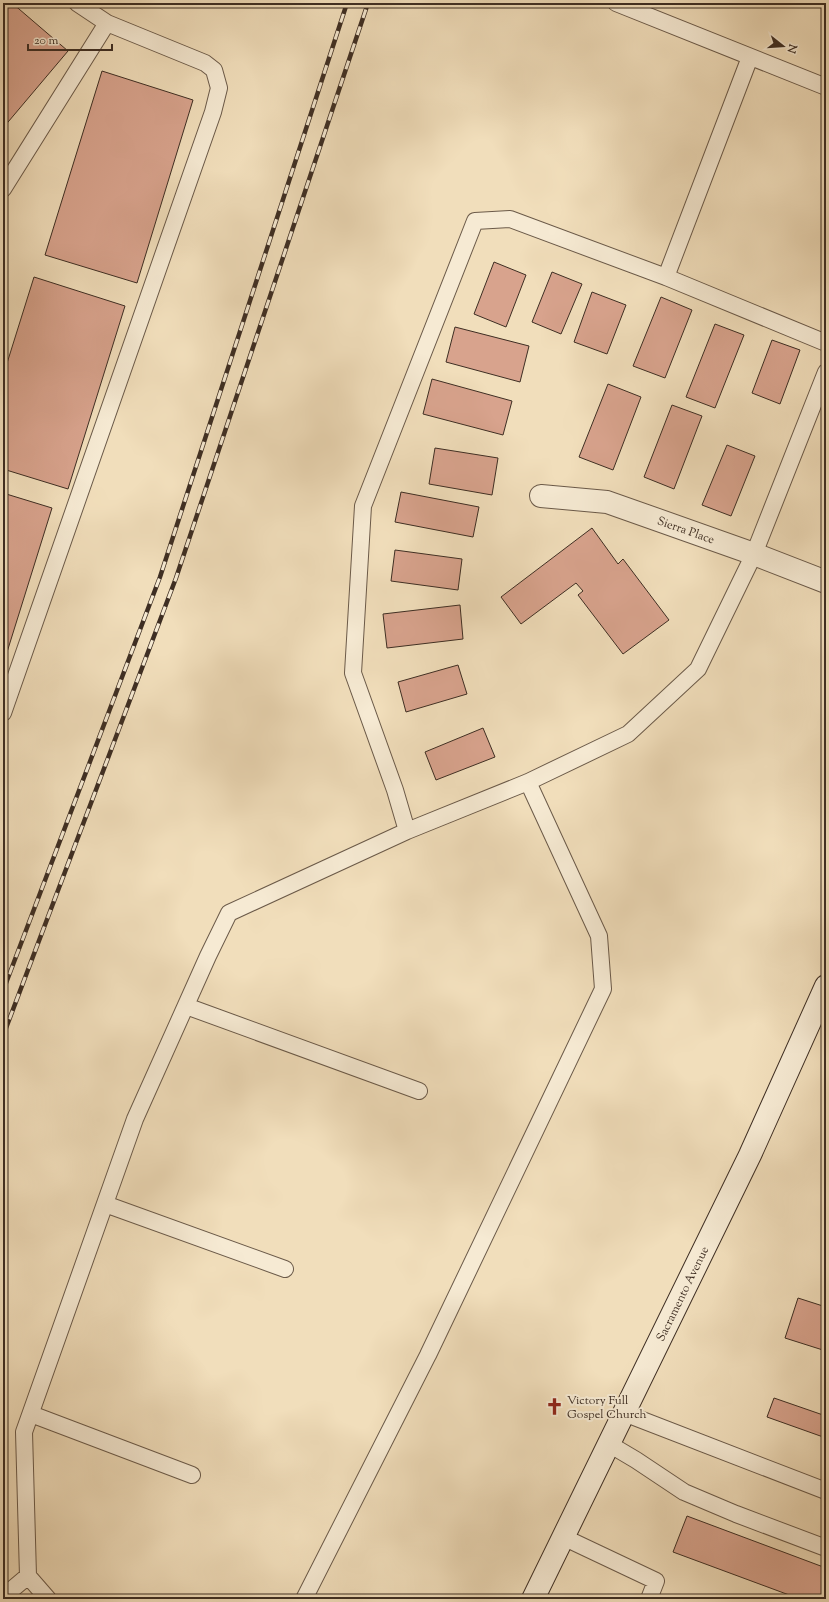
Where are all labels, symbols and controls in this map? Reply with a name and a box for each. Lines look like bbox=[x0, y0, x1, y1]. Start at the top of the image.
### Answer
scale bar bbox=[28, 26, 112, 52]
north arrow bbox=[763, 26, 803, 66]
text: 20 m bbox=[34, 32, 59, 50]
text: N bbox=[783, 41, 801, 55]
street label: Sierra Place bbox=[654, 512, 717, 549]
street label: Sacramento Avenue bbox=[652, 1243, 714, 1345]
place label: Victory Full Gospel Church bbox=[567, 1392, 647, 1424]
church icon: Victory Full Gospel Church bbox=[544, 1397, 564, 1417]

